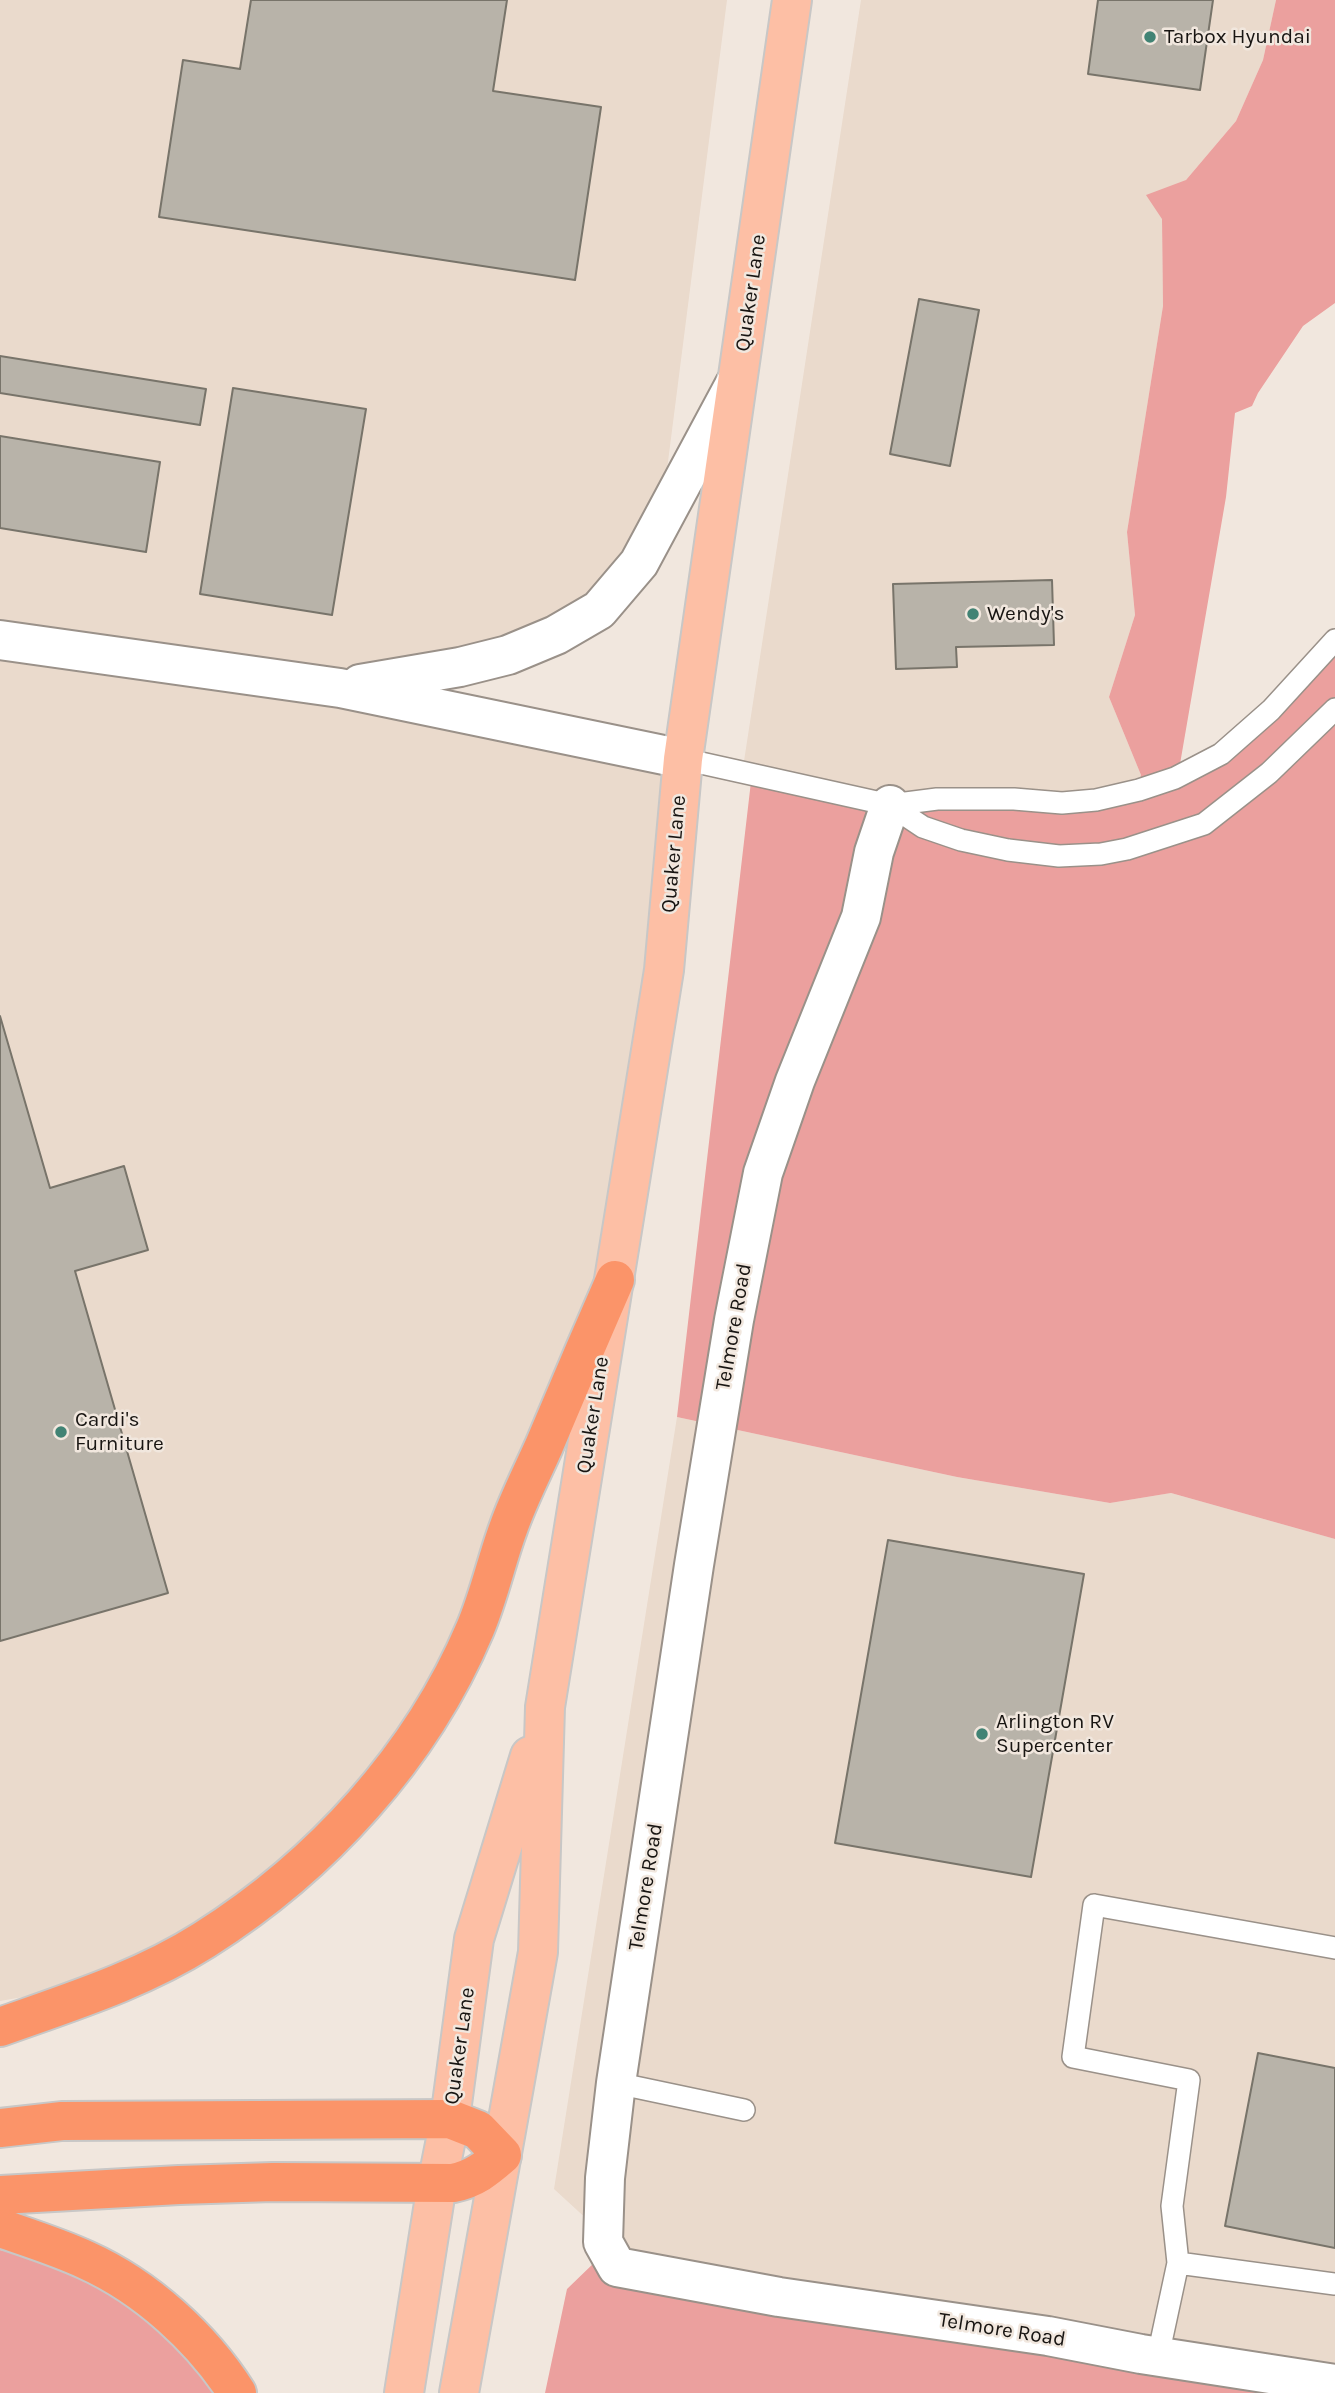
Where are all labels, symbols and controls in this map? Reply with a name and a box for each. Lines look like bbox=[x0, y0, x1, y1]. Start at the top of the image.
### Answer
place label: Tarbox Hyundai bbox=[1164, 24, 1311, 50]
marker: Tarbox Hyundai bbox=[1142, 29, 1158, 45]
street label: Quaker Lane bbox=[730, 233, 772, 353]
place label: Wendy's bbox=[987, 601, 1065, 627]
marker: Wendy's bbox=[965, 606, 981, 622]
street label: Quaker Lane bbox=[656, 794, 692, 914]
street label: Telmore Road bbox=[710, 1262, 758, 1392]
street label: Quaker Lane bbox=[571, 1355, 615, 1475]
place label: Cardi's Furniture bbox=[75, 1407, 164, 1457]
marker: Cardi's Furniture bbox=[53, 1424, 69, 1440]
place label: Arlington RV Supercenter bbox=[996, 1709, 1114, 1759]
marker: Arlington RV Supercenter bbox=[974, 1726, 990, 1742]
street label: Telmore Road bbox=[624, 1822, 668, 1952]
street label: Quaker Lane bbox=[439, 1986, 481, 2106]
street label: Telmore Road bbox=[937, 2308, 1067, 2352]

